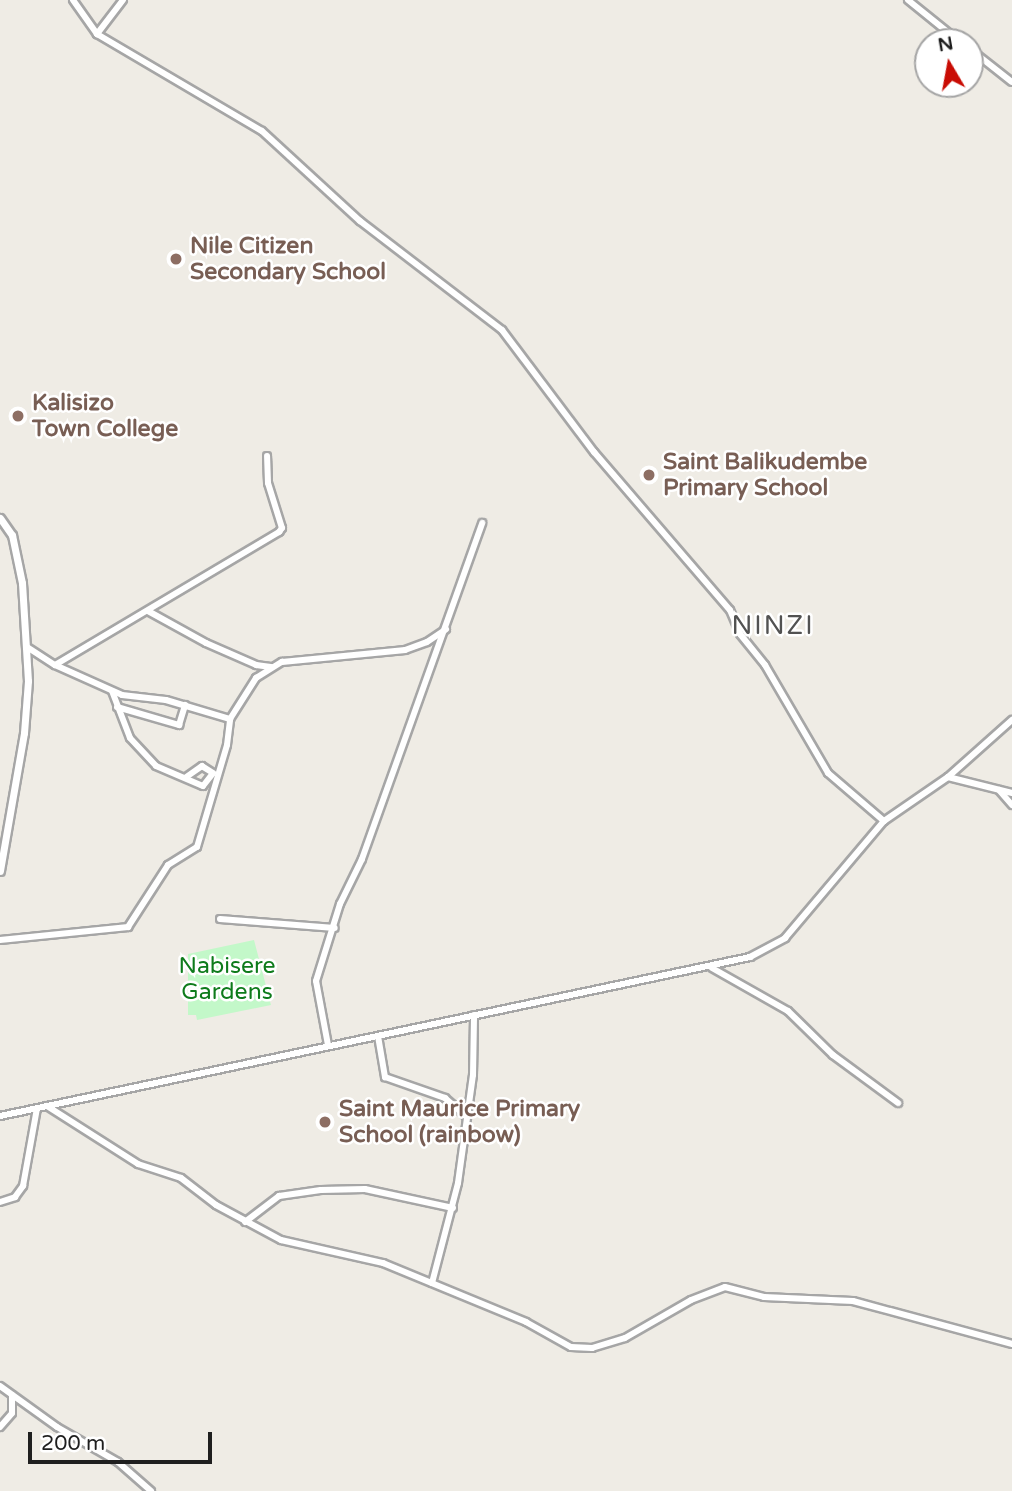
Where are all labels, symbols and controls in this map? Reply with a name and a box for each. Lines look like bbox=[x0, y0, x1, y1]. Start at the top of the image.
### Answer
north arrow bbox=[914, 28, 984, 98]
text: N bbox=[936, 32, 955, 56]
place label: Nile Citizen Secondary School bbox=[190, 232, 386, 286]
marker: Nile Citizen Secondary School bbox=[168, 251, 184, 267]
place label: Kalisizo Town College bbox=[32, 389, 178, 443]
marker: Kalisizo Town College bbox=[10, 408, 26, 424]
place label: Saint Balikudembe Primary School bbox=[663, 448, 867, 502]
marker: Saint Balikudembe Primary School bbox=[641, 467, 657, 483]
district label: NINZI bbox=[732, 610, 814, 642]
park label: Nabisere Gardens bbox=[178, 952, 276, 1006]
place label: Saint Maurice Primary School (rainbow) bbox=[339, 1095, 580, 1149]
marker: Saint Maurice Primary School (rainbow) bbox=[317, 1114, 333, 1130]
scale bar bbox=[32, 1418, 215, 1462]
text: 200 m bbox=[41, 1431, 105, 1456]

